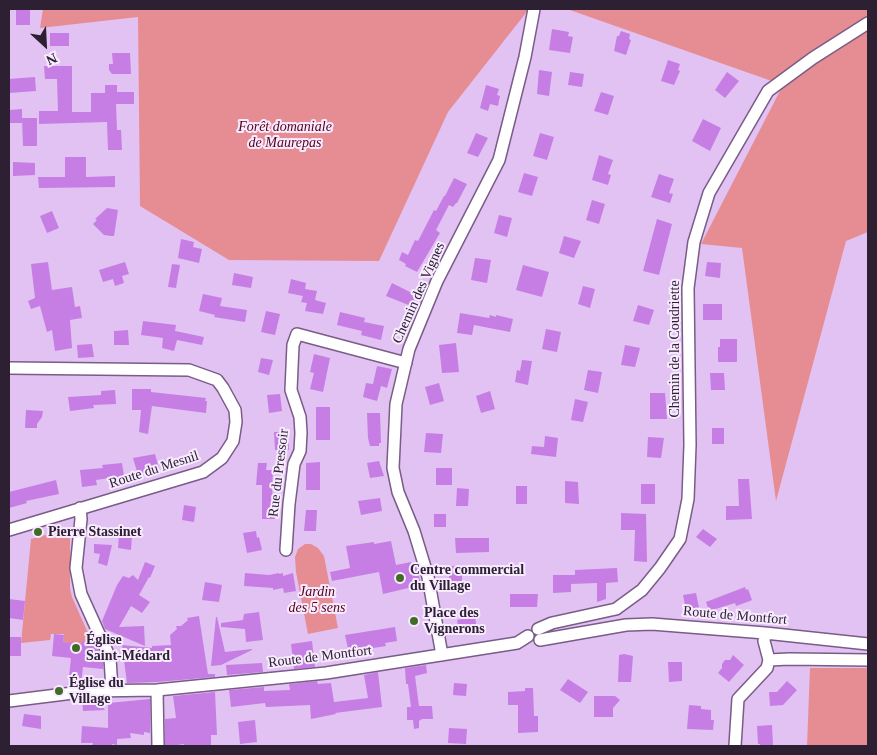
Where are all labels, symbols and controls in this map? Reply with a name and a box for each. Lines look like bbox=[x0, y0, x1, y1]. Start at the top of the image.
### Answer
north arrow bbox=[20, 20, 70, 70]
text: N bbox=[44, 50, 59, 68]
park label: Forêt domaniale de Maurepas bbox=[238, 119, 332, 152]
street label: Chemin des Vignes bbox=[389, 240, 449, 346]
street label: Chemin de la Coudriette bbox=[667, 280, 683, 418]
street label: Rue du Pressoir bbox=[265, 428, 293, 518]
street label: Route du Mesnil bbox=[107, 448, 201, 492]
place label: Pierre Stassinet bbox=[48, 524, 141, 540]
marker: Pierre Stassinet bbox=[32, 526, 44, 538]
place label: Centre commercial du Village bbox=[410, 562, 524, 594]
marker: Centre commercial du Village bbox=[394, 572, 406, 584]
park label: Jardin des 5 sens bbox=[289, 584, 345, 616]
street label: Route de Montfort bbox=[682, 603, 788, 629]
place label: Place des Vignerons bbox=[424, 605, 485, 638]
marker: Place des Vignerons bbox=[408, 615, 420, 627]
place label: Église Saint-Médard bbox=[86, 632, 170, 664]
marker: Église Saint-Médard bbox=[70, 642, 82, 654]
street label: Route de Montfort bbox=[267, 642, 373, 672]
place label: Église du Village bbox=[69, 675, 124, 708]
marker: Église du Village bbox=[53, 685, 65, 697]

